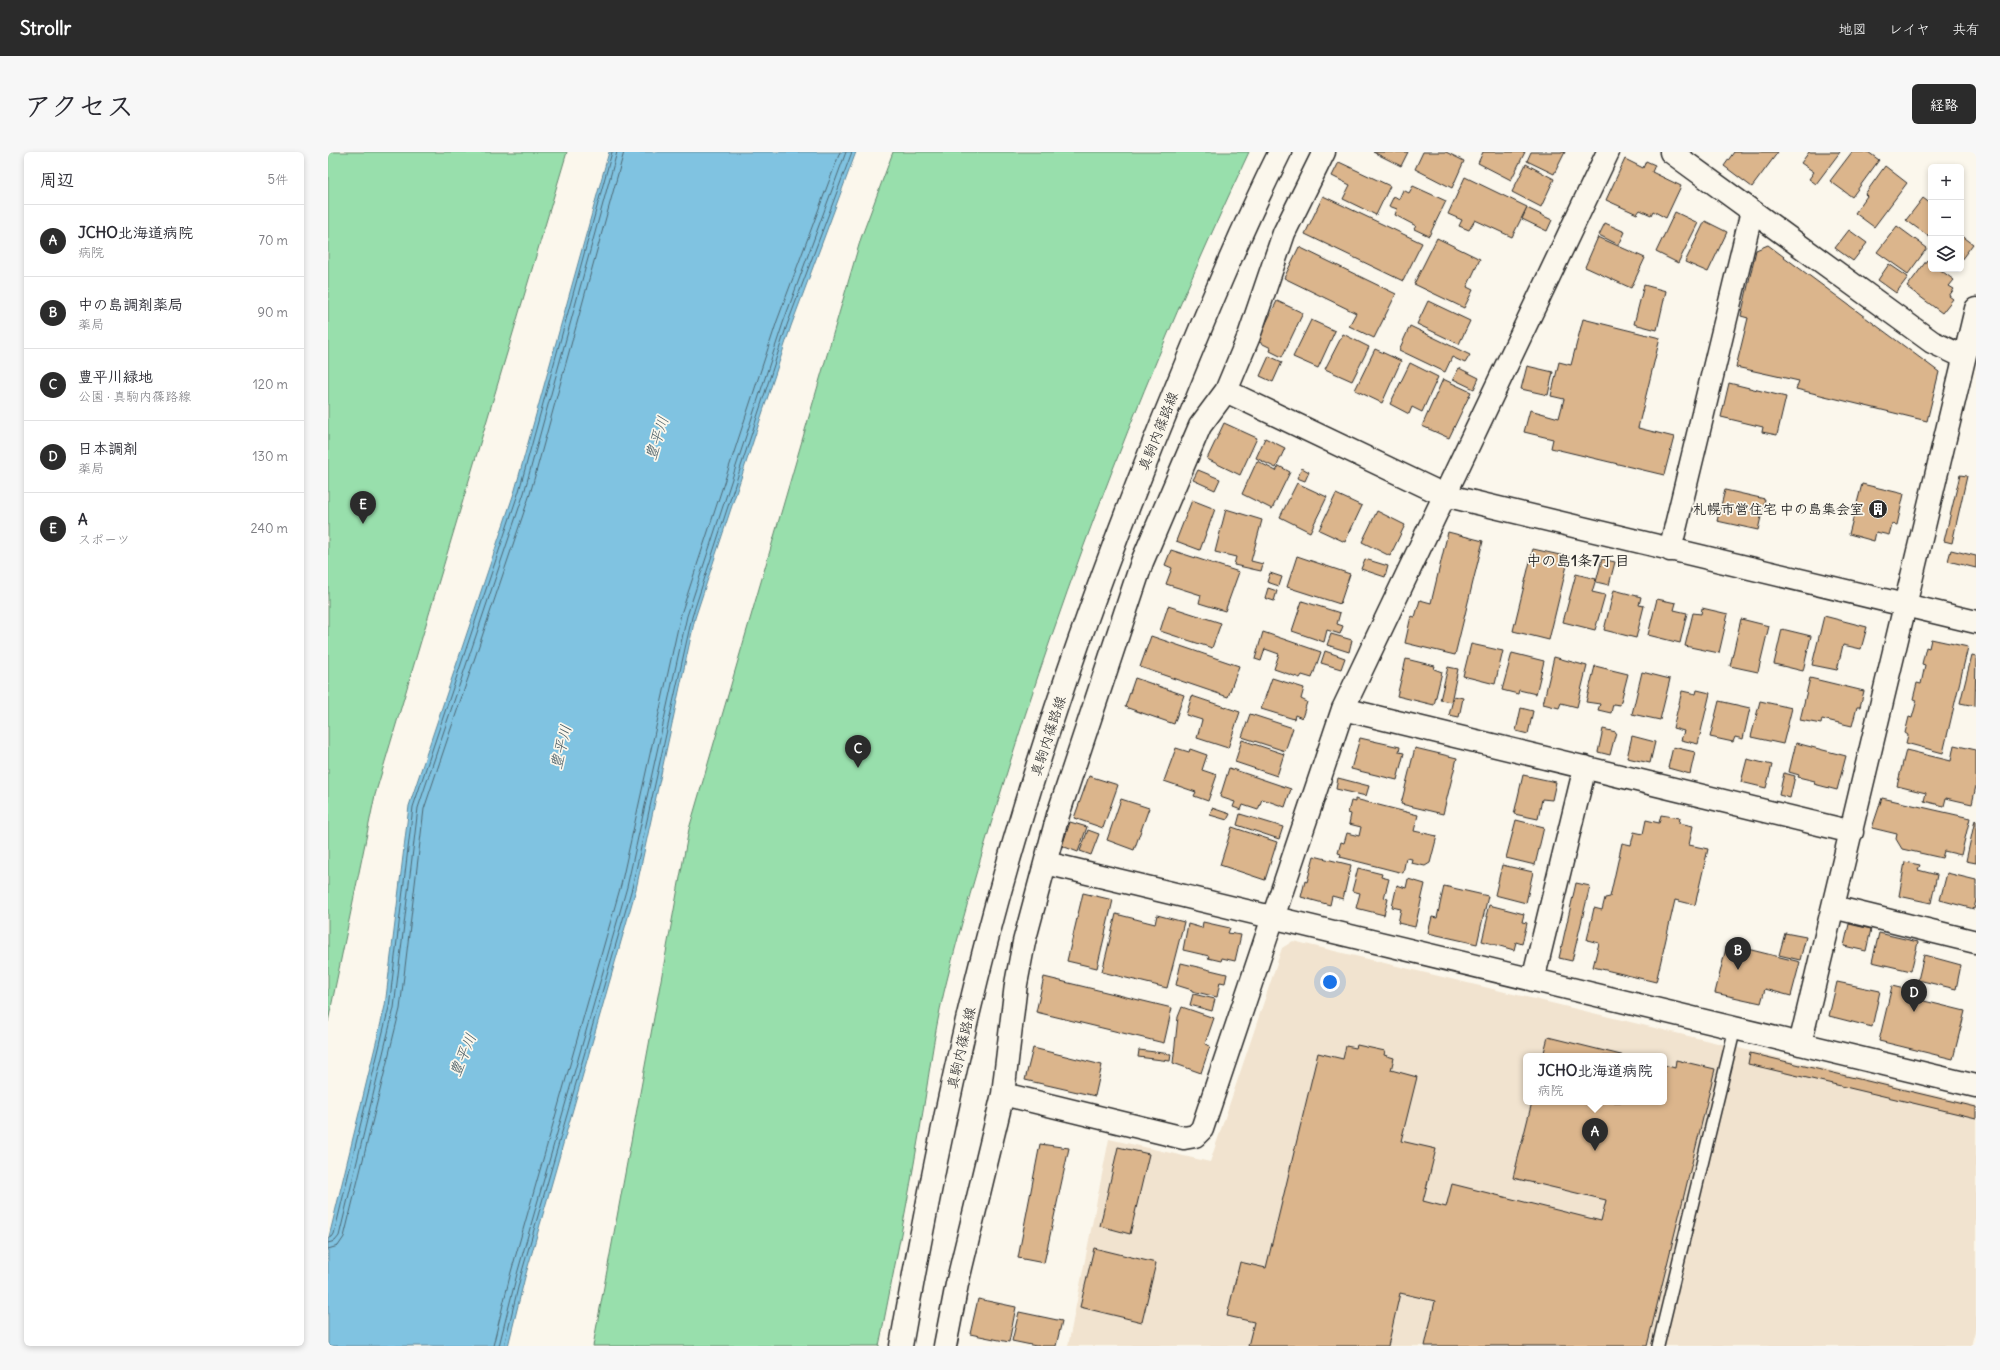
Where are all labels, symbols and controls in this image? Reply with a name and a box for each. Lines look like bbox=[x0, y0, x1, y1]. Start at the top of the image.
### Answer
text: Strollr bbox=[20, 16, 71, 40]
text: 地図 bbox=[1839, 20, 1867, 38]
text: レイヤ bbox=[1889, 20, 1930, 38]
text: 共有 bbox=[1952, 20, 1980, 38]
button: 経路 bbox=[1912, 84, 1976, 124]
text: アクセス bbox=[24, 88, 134, 124]
map controls bbox=[1928, 164, 1964, 272]
button: + bbox=[1928, 164, 1964, 200]
text: 周辺 bbox=[40, 169, 74, 191]
text: 5件 bbox=[268, 171, 288, 188]
button: − bbox=[1928, 200, 1964, 236]
text: JCHO北海道病院 bbox=[78, 223, 193, 242]
text: A bbox=[49, 232, 57, 249]
text: 70 m bbox=[259, 232, 288, 249]
button: layers bbox=[1928, 236, 1964, 272]
text: 病院 bbox=[78, 244, 104, 261]
text: 中の島調剤薬局 bbox=[78, 295, 183, 314]
text: B bbox=[49, 304, 57, 321]
text: 90 m bbox=[257, 304, 288, 321]
text: 薬局 bbox=[78, 316, 104, 333]
text: 豊平川緑地 bbox=[78, 367, 153, 386]
text: C bbox=[49, 376, 57, 393]
text: 120 m bbox=[253, 376, 288, 393]
text: 公園 · 真駒内篠路線 bbox=[78, 388, 191, 405]
street label: 真駒内篠路線 bbox=[1134, 389, 1182, 473]
water label: 豊平川 bbox=[641, 414, 673, 462]
text: 日本調剤 bbox=[78, 439, 138, 458]
text: D bbox=[48, 448, 58, 465]
text: 130 m bbox=[252, 448, 288, 465]
text: 薬局 bbox=[78, 460, 104, 477]
pin: E bbox=[350, 491, 376, 524]
building icon: 札幌市営住宅 中の島集会室 bbox=[1867, 498, 1889, 520]
place label: 札幌市営住宅 中の島集会室 bbox=[1693, 500, 1864, 518]
text: A bbox=[78, 510, 88, 529]
text: E bbox=[49, 520, 57, 537]
text: 240 m bbox=[251, 520, 288, 537]
text: スポーツ bbox=[78, 531, 130, 548]
district label: 中の島1条7丁目 bbox=[1526, 551, 1630, 570]
street label: 真駒内篠路線 bbox=[1026, 693, 1070, 779]
water label: 豊平川 bbox=[546, 723, 575, 771]
pin: C bbox=[845, 735, 871, 768]
pin: B bbox=[1725, 937, 1751, 970]
your location bbox=[1320, 972, 1340, 992]
pin: D bbox=[1901, 979, 1927, 1012]
street label: 真駒内篠路線 bbox=[943, 1005, 979, 1091]
water label: 豊平川 bbox=[445, 1030, 480, 1079]
popup bbox=[1523, 1053, 1667, 1105]
text: JCHO北海道病院 bbox=[1538, 1061, 1652, 1080]
text: 病院 bbox=[1538, 1082, 1564, 1099]
pin: A bbox=[1582, 1118, 1608, 1151]

